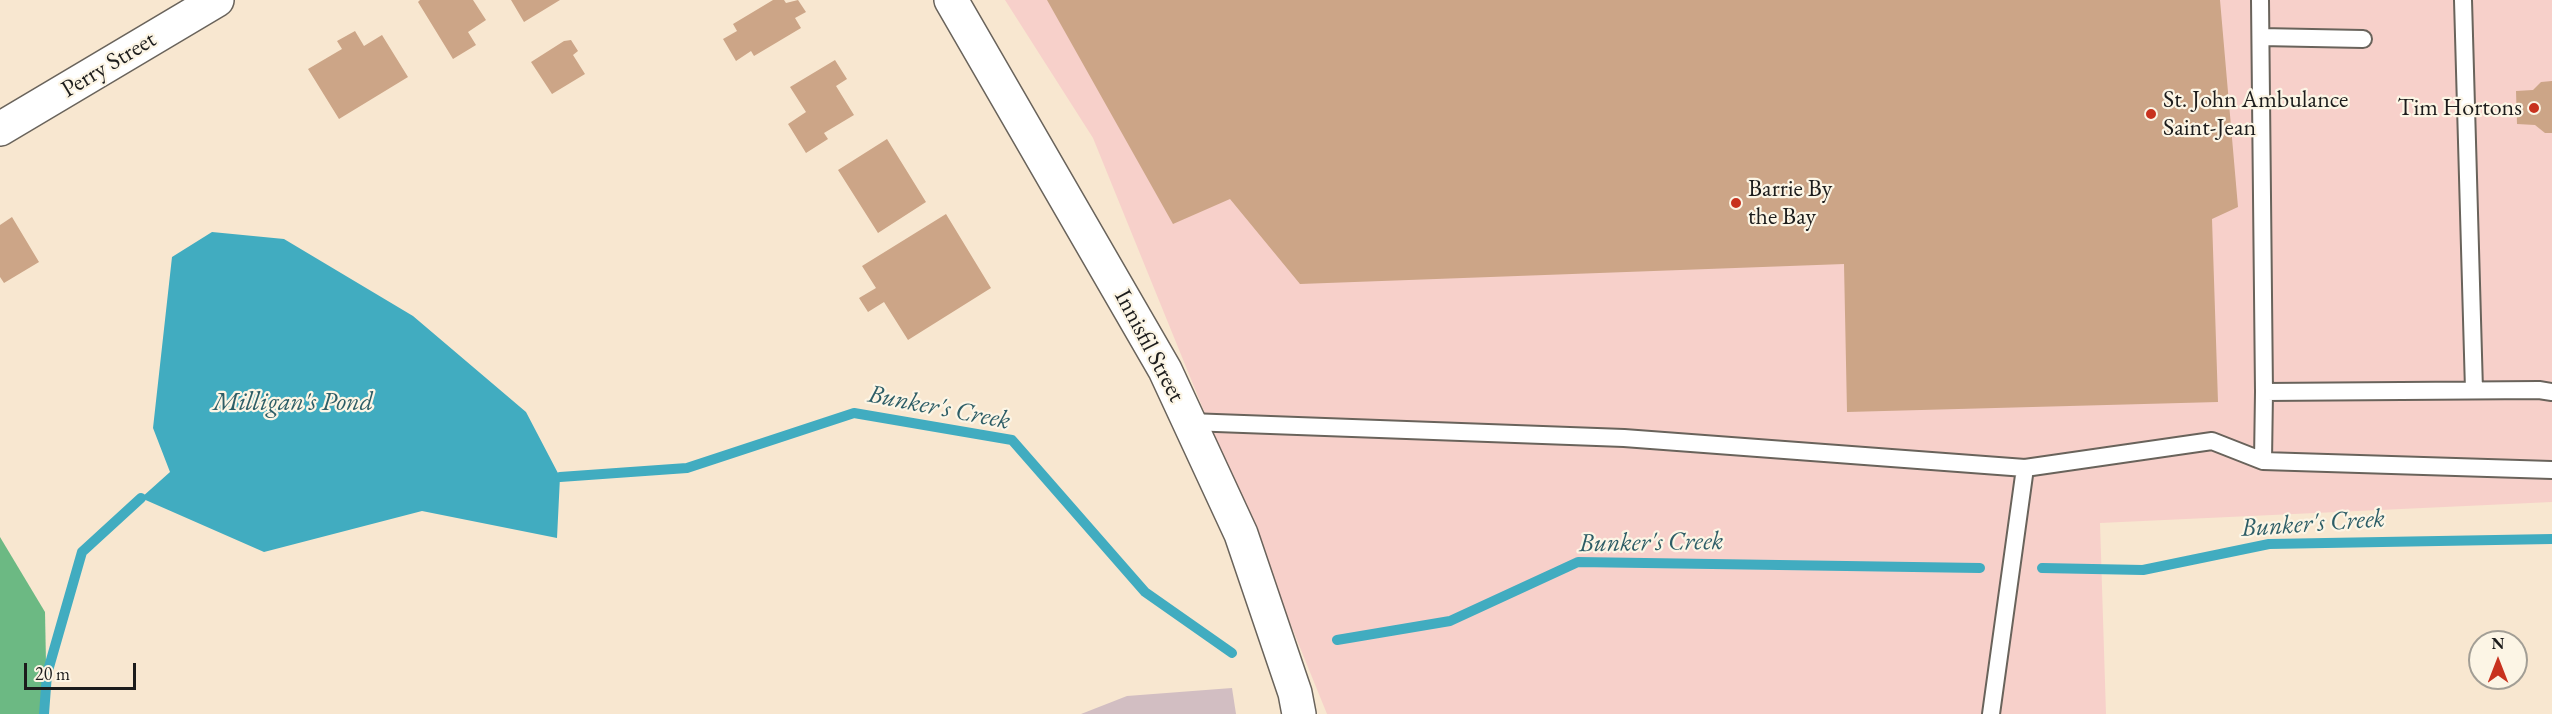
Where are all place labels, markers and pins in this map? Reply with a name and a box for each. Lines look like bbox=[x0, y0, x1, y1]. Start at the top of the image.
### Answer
place label: St. John Ambulance Saint-Jean bbox=[2163, 86, 2348, 142]
place label: Tim Hortons bbox=[2397, 94, 2522, 122]
marker: Tim Hortons bbox=[2527, 101, 2541, 115]
marker: St. John Ambulance Saint-Jean bbox=[2144, 107, 2158, 121]
place label: Barrie By the Bay bbox=[1748, 175, 1832, 231]
marker: Barrie By the Bay bbox=[1729, 196, 1743, 210]

